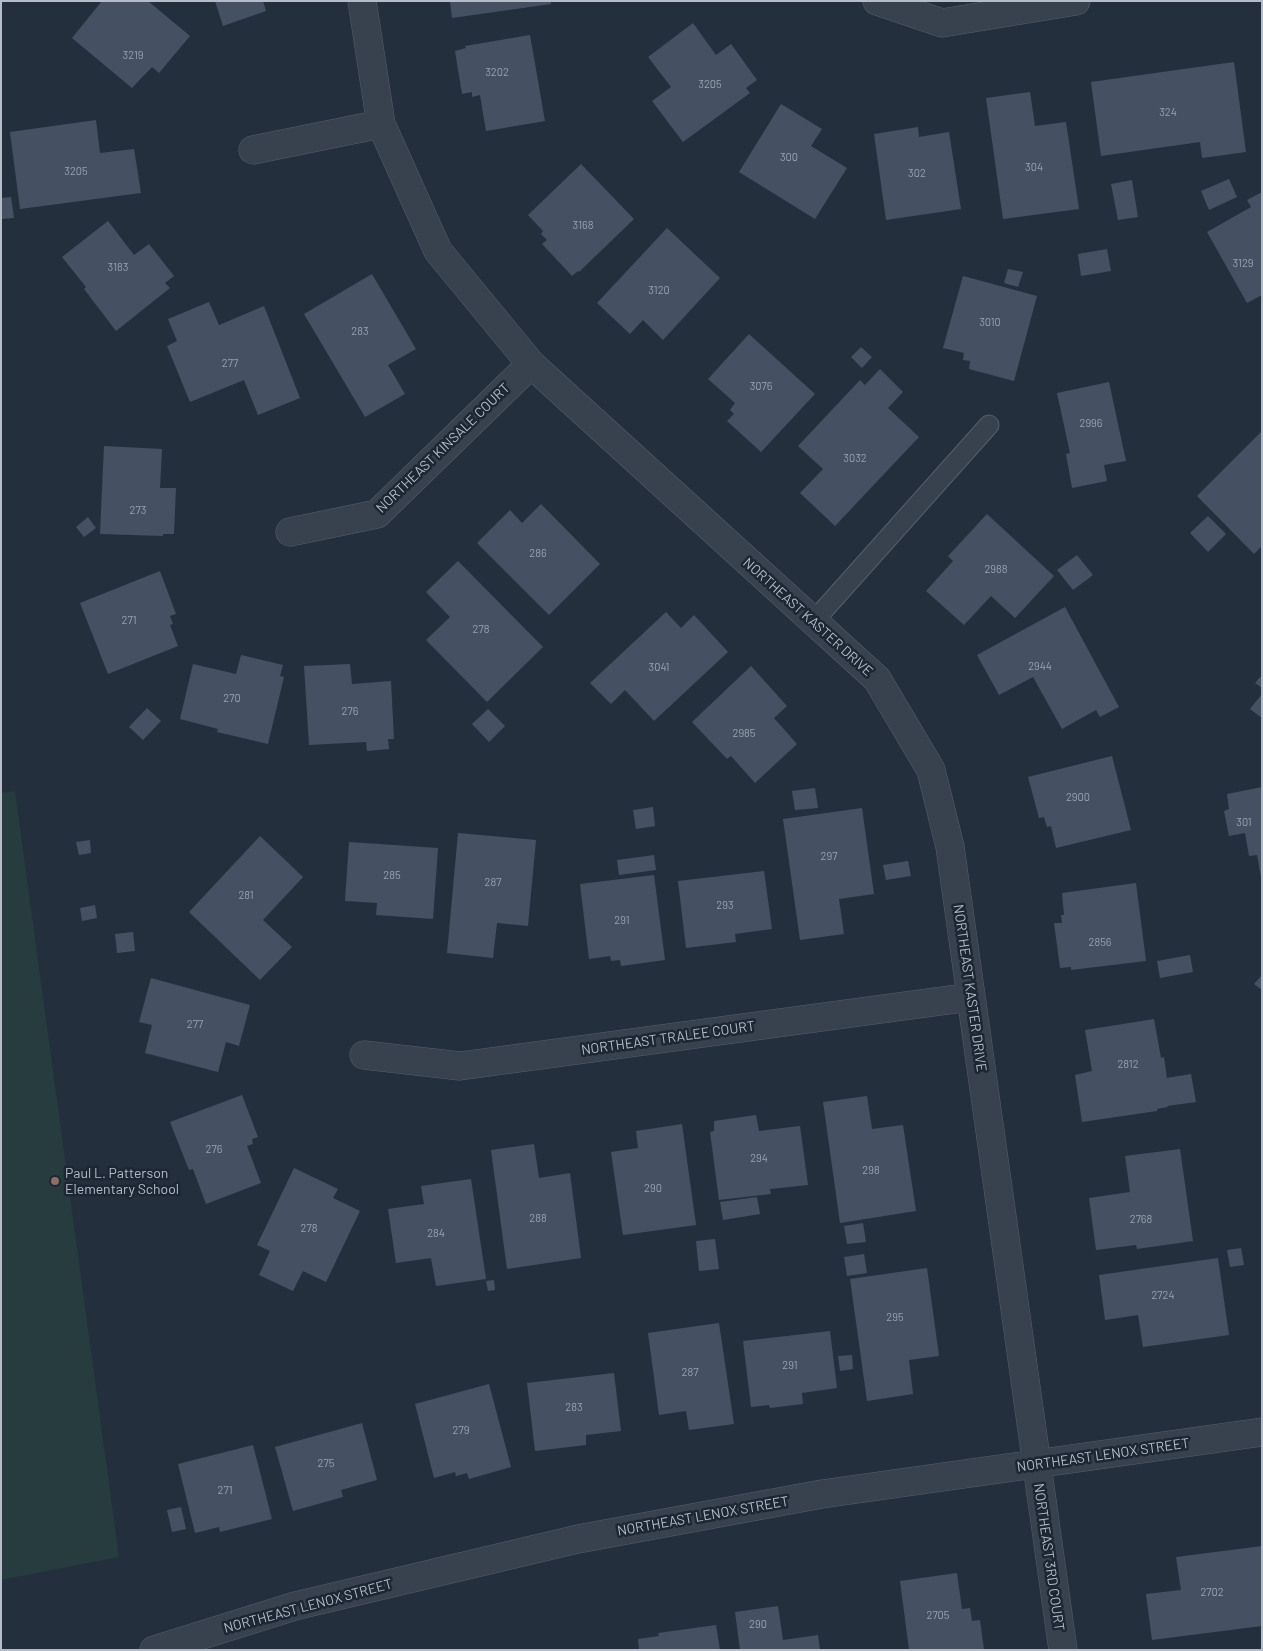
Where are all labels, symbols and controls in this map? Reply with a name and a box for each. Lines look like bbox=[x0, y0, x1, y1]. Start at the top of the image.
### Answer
house number: 3219 bbox=[123, 48, 143, 62]
house number: 3202 bbox=[485, 65, 509, 79]
house number: 3205 bbox=[698, 77, 722, 91]
house number: 324 bbox=[1159, 105, 1177, 119]
house number: 300 bbox=[780, 150, 798, 164]
house number: 304 bbox=[1025, 160, 1043, 174]
house number: 3205 bbox=[64, 164, 88, 178]
house number: 302 bbox=[908, 166, 926, 180]
house number: 3168 bbox=[573, 218, 593, 232]
house number: 3129 bbox=[1232, 256, 1254, 270]
house number: 3183 bbox=[108, 260, 128, 274]
house number: 3120 bbox=[648, 283, 670, 297]
house number: 3010 bbox=[979, 315, 1001, 329]
house number: 283 bbox=[351, 324, 369, 338]
house number: 277 bbox=[222, 356, 238, 370]
house number: 3076 bbox=[750, 379, 772, 393]
street label: NORTHEAST KINSALE COURT bbox=[373, 380, 513, 516]
house number: 2996 bbox=[1079, 416, 1103, 430]
house number: 3032 bbox=[843, 451, 867, 465]
house number: 273 bbox=[130, 503, 146, 517]
house number: 286 bbox=[529, 546, 547, 560]
street label: NORTHEAST KASTER DRIVE bbox=[740, 554, 876, 680]
house number: 2988 bbox=[984, 562, 1008, 576]
house number: 271 bbox=[122, 613, 136, 627]
house number: 278 bbox=[473, 622, 489, 636]
house number: 2944 bbox=[1028, 659, 1052, 673]
house number: 3041 bbox=[649, 660, 669, 674]
house number: 270 bbox=[223, 691, 241, 705]
house number: 276 bbox=[342, 704, 358, 718]
house number: 2985 bbox=[732, 726, 756, 740]
house number: 2900 bbox=[1066, 790, 1090, 804]
house number: 301 bbox=[1236, 815, 1252, 829]
house number: 297 bbox=[821, 849, 837, 863]
house number: 285 bbox=[383, 868, 401, 882]
house number: 287 bbox=[485, 875, 501, 889]
house number: 281 bbox=[238, 888, 254, 902]
house number: 293 bbox=[716, 898, 734, 912]
street label: NORTHEAST KASTER DRIVE bbox=[950, 903, 990, 1073]
house number: 291 bbox=[614, 913, 630, 927]
house number: 2856 bbox=[1089, 935, 1111, 949]
house number: 277 bbox=[187, 1017, 203, 1031]
street label: NORTHEAST TRALEE COURT bbox=[580, 1018, 756, 1058]
house number: 2812 bbox=[1117, 1057, 1139, 1071]
house number: 276 bbox=[206, 1142, 222, 1156]
house number: 294 bbox=[750, 1151, 768, 1165]
house number: 298 bbox=[862, 1163, 880, 1177]
place label: Paul L. Patterson Elementary School bbox=[65, 1165, 179, 1198]
marker: Paul L. Patterson Elementary School bbox=[49, 1175, 61, 1187]
house number: 290 bbox=[644, 1181, 662, 1195]
house number: 288 bbox=[529, 1211, 547, 1225]
house number: 2768 bbox=[1130, 1212, 1152, 1226]
house number: 278 bbox=[301, 1221, 317, 1235]
house number: 284 bbox=[427, 1226, 445, 1240]
house number: 2724 bbox=[1151, 1288, 1175, 1302]
house number: 295 bbox=[886, 1310, 904, 1324]
house number: 291 bbox=[782, 1358, 798, 1372]
house number: 287 bbox=[682, 1365, 698, 1379]
house number: 283 bbox=[565, 1400, 583, 1414]
house number: 279 bbox=[453, 1423, 469, 1437]
street label: NORTHEAST LENOX STREET bbox=[1016, 1435, 1190, 1475]
house number: 275 bbox=[318, 1456, 334, 1470]
street label: NORTHEAST 3RD COURT bbox=[1030, 1482, 1068, 1632]
house number: 271 bbox=[218, 1483, 232, 1497]
street label: NORTHEAST LENOX STREET bbox=[616, 1493, 790, 1539]
street label: NORTHEAST LENOX STREET bbox=[222, 1575, 394, 1637]
house number: 2702 bbox=[1200, 1585, 1224, 1599]
house number: 2705 bbox=[927, 1608, 949, 1622]
house number: 290 bbox=[749, 1617, 767, 1631]

